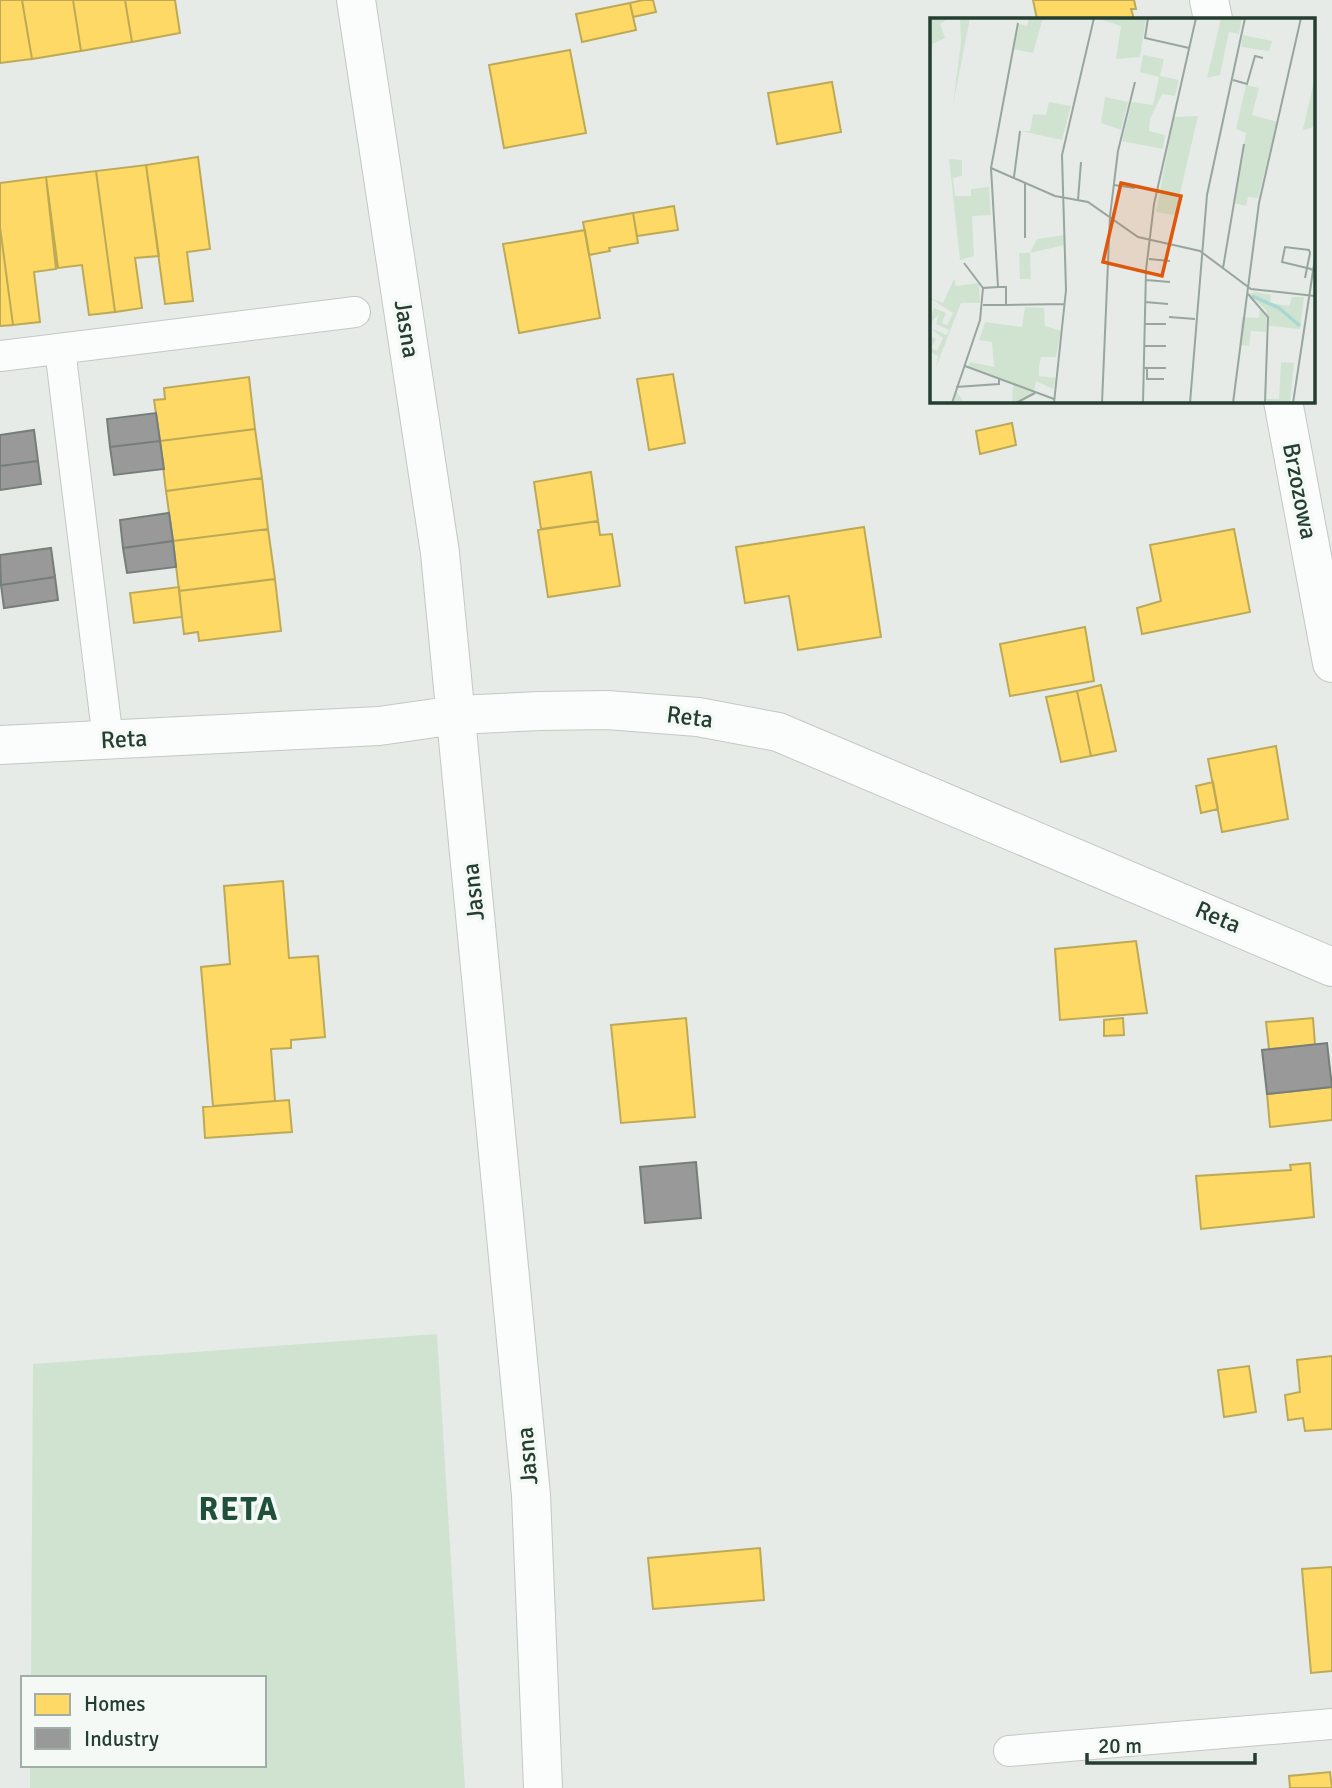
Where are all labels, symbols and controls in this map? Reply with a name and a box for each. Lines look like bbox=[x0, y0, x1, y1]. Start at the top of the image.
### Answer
inset map bbox=[930, 18, 1314, 402]
street label: Jasna bbox=[388, 298, 426, 360]
street label: Brzozowa bbox=[1276, 440, 1324, 542]
street label: Reta bbox=[665, 699, 715, 735]
street label: Reta bbox=[100, 723, 148, 755]
street label: Jasna bbox=[455, 862, 491, 922]
street label: Reta bbox=[1191, 894, 1245, 940]
street label: Jasna bbox=[510, 1426, 544, 1486]
district label: RETA bbox=[199, 1490, 279, 1529]
legend bbox=[21, 1676, 266, 1767]
text: Homes bbox=[84, 1691, 146, 1717]
scale bar bbox=[1087, 1722, 1255, 1766]
text: Industry bbox=[84, 1726, 159, 1752]
text: 20 m bbox=[1098, 1733, 1142, 1759]

